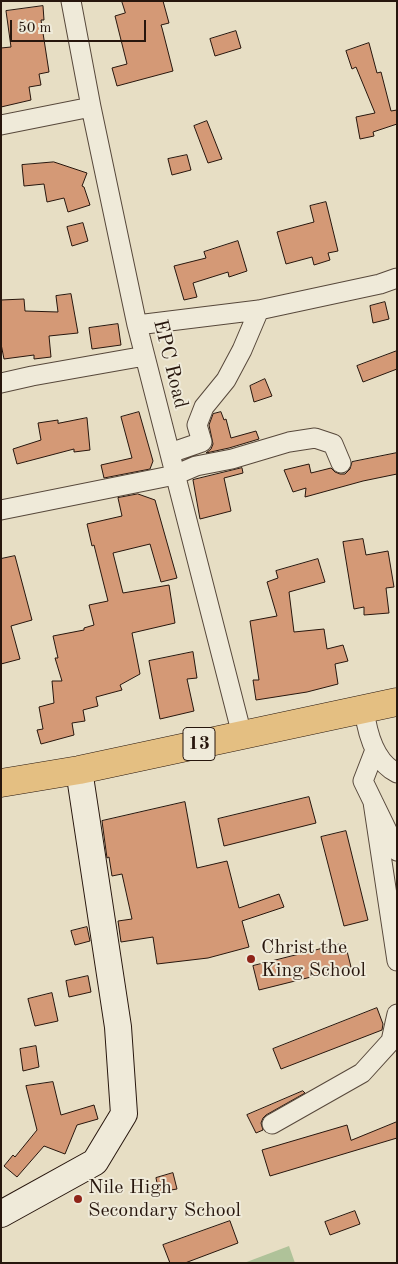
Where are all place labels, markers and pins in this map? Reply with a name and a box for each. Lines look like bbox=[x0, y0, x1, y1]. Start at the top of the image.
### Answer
place label: Christ the King School bbox=[261, 936, 366, 983]
marker: Christ the King School bbox=[245, 953, 257, 965]
place label: Nile High Secondary School bbox=[88, 1176, 241, 1223]
marker: Nile High Secondary School bbox=[72, 1193, 84, 1205]

